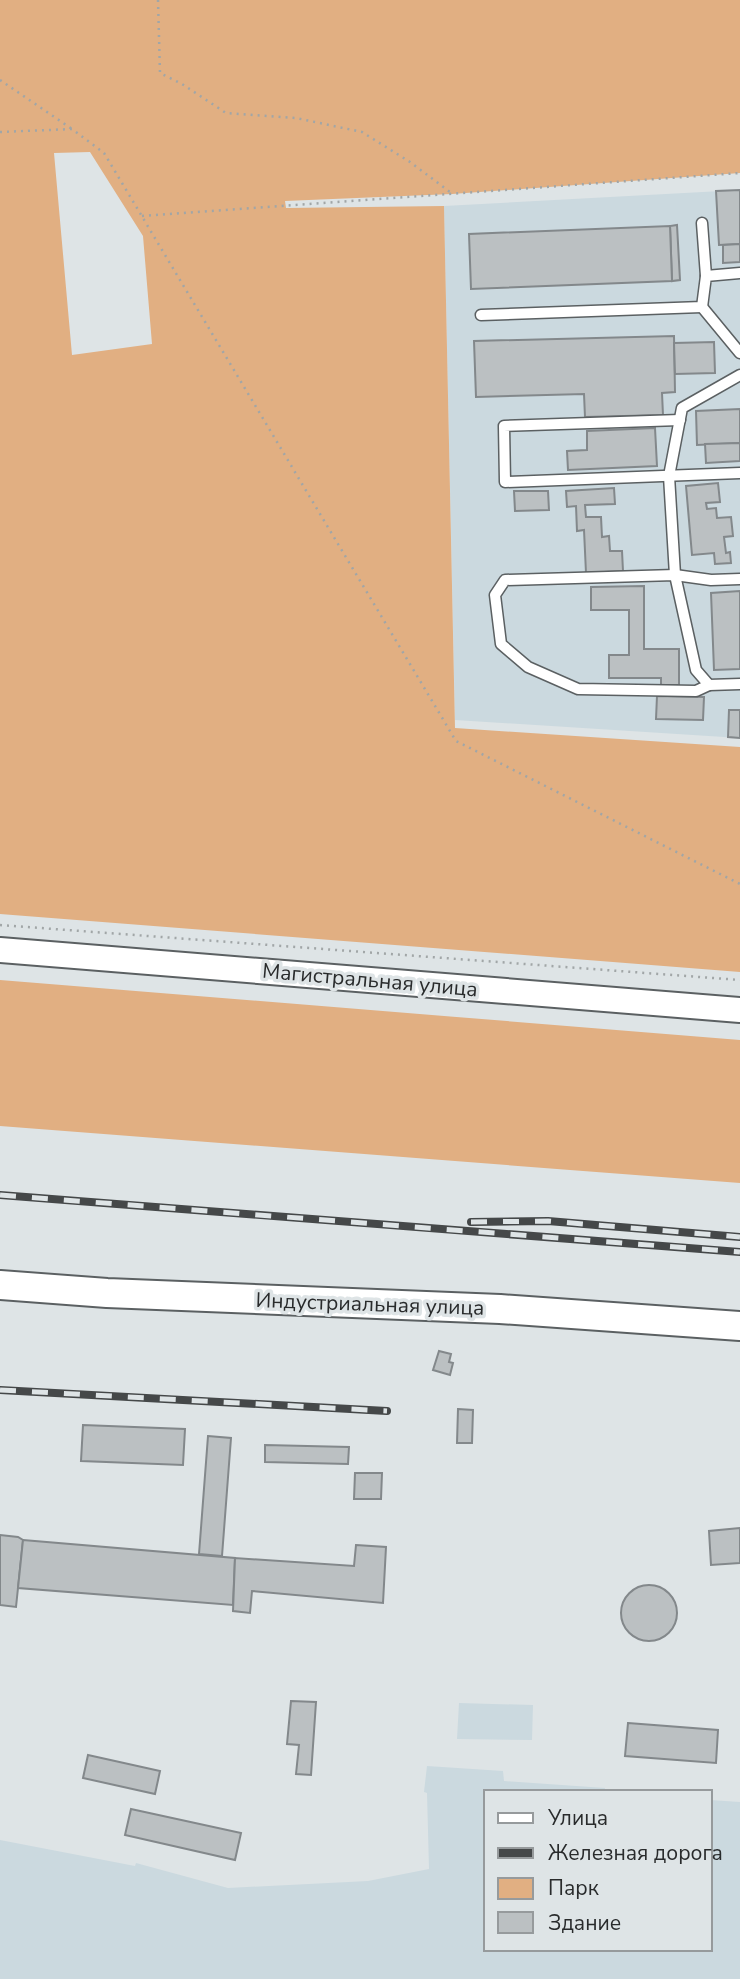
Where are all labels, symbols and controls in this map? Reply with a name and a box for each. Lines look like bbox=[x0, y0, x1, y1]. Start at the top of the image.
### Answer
street label: Магистральная улица bbox=[261, 957, 479, 1003]
street label: Индустриальная улица bbox=[255, 1286, 485, 1322]
legend bbox=[484, 1790, 712, 1951]
text: Улица bbox=[547, 1804, 608, 1832]
text: Железная дорога bbox=[548, 1839, 723, 1867]
text: Парк bbox=[548, 1874, 600, 1902]
text: Здание bbox=[548, 1909, 621, 1937]

